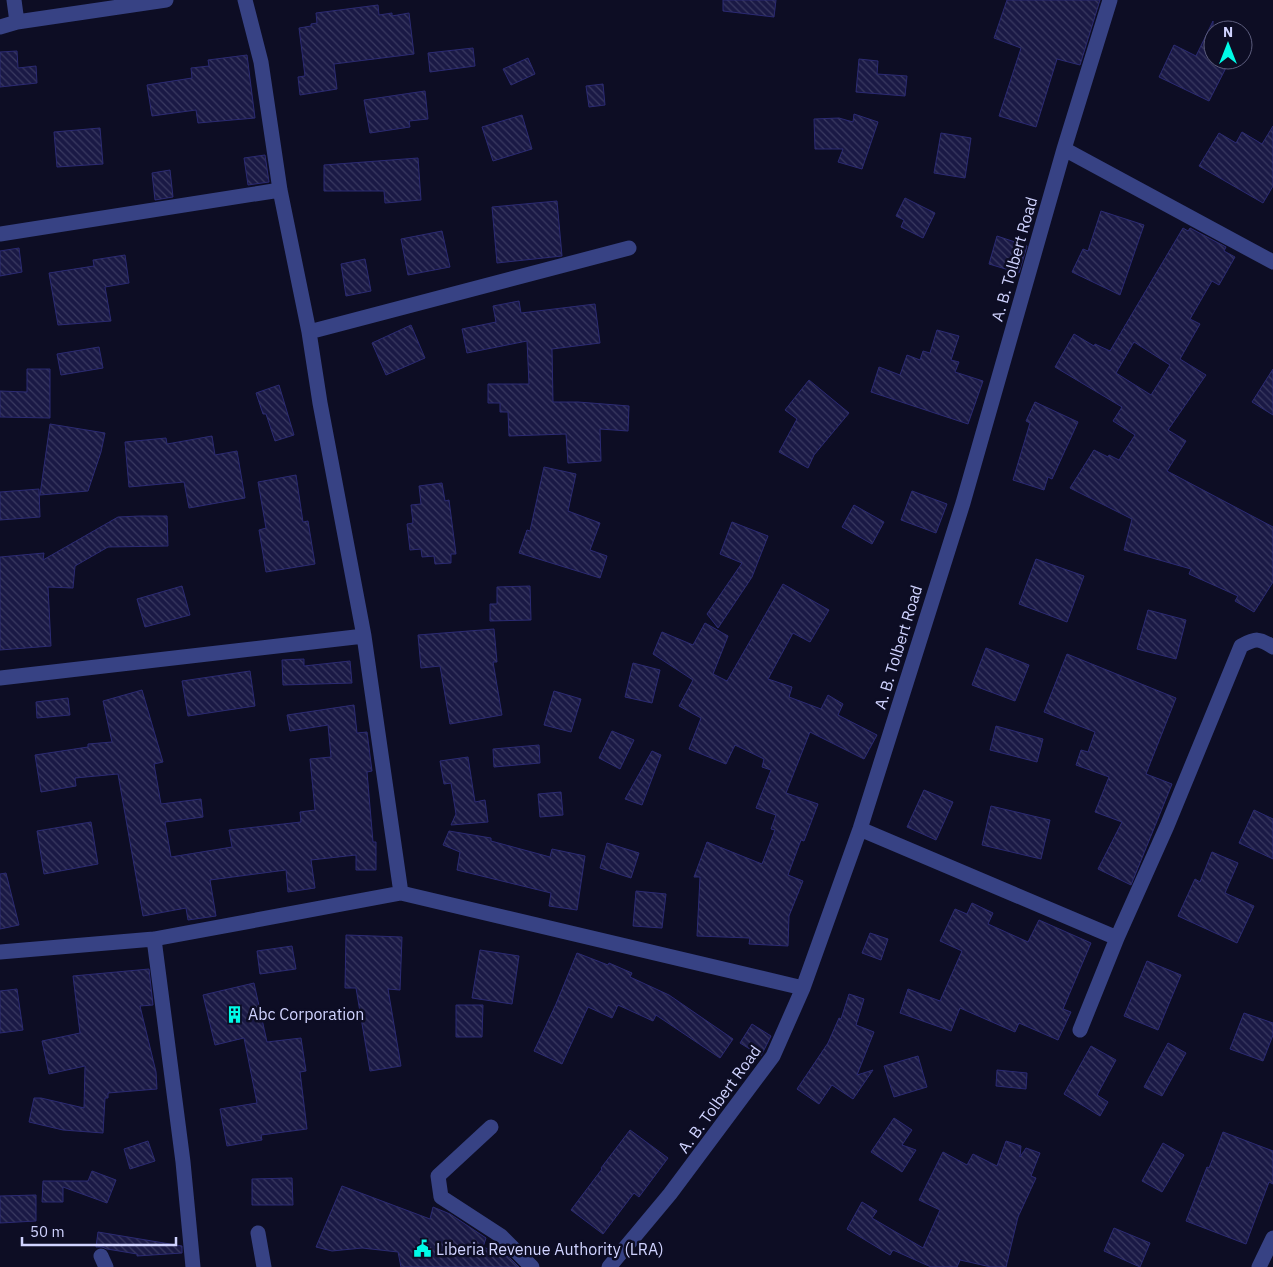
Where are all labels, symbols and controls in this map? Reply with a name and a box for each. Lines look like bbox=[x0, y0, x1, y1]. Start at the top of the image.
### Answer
north arrow bbox=[1203, 20, 1253, 70]
text: N bbox=[1223, 23, 1233, 41]
street label: A. B. Tolbert Road bbox=[987, 194, 1041, 324]
street label: A. B. Tolbert Road bbox=[870, 583, 926, 711]
building icon: Abc Corporation bbox=[224, 1004, 244, 1024]
place label: Abc Corporation bbox=[248, 1004, 364, 1024]
street label: A. B. Tolbert Road bbox=[673, 1041, 765, 1157]
scale bar bbox=[22, 1214, 176, 1246]
text: 50 m bbox=[30, 1222, 65, 1241]
public building icon: Liberia Revenue Authority (LRA) bbox=[412, 1239, 432, 1259]
place label: Liberia Revenue Authority (LRA) bbox=[436, 1239, 664, 1259]

